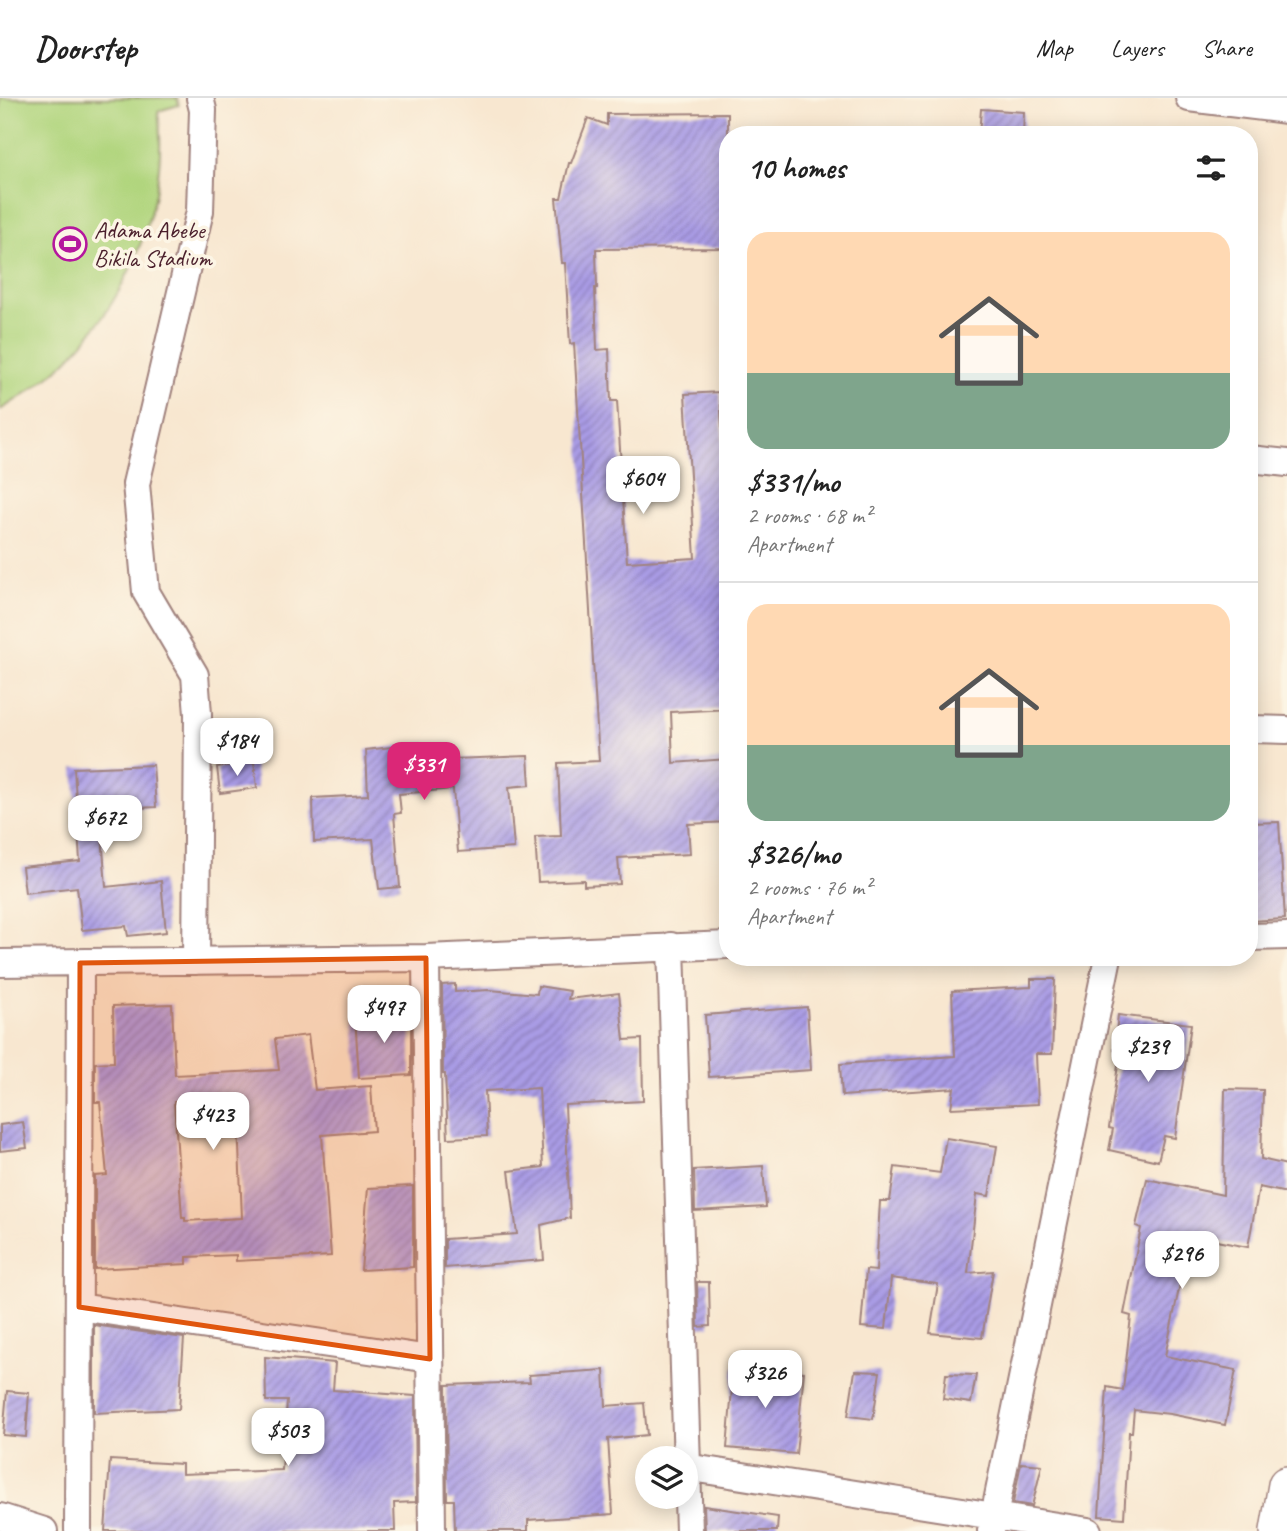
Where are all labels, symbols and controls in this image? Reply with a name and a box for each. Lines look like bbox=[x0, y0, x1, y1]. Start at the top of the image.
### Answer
text: Doorstep bbox=[35, 27, 136, 69]
text: Map bbox=[1036, 33, 1073, 63]
text: Layers bbox=[1111, 33, 1164, 63]
text: Share bbox=[1202, 33, 1252, 63]
text: 10 homes bbox=[747, 149, 845, 187]
icon: filters bbox=[1192, 149, 1230, 187]
place label: Adama Abebe Bikila Stadium bbox=[94, 215, 213, 273]
sports icon: Adama Abebe Bikila Stadium bbox=[51, 225, 89, 263]
icon: home bbox=[926, 278, 1052, 404]
pin: $604 bbox=[602, 456, 684, 516]
text: $331/mo bbox=[747, 463, 839, 501]
text: $604 bbox=[622, 464, 664, 493]
text: 2 rooms · 68 m² bbox=[747, 501, 871, 530]
text: Apartment bbox=[747, 530, 832, 559]
icon: home bbox=[926, 650, 1052, 776]
pin: $184 bbox=[196, 718, 278, 778]
text: $184 bbox=[216, 726, 258, 755]
pin: $331 bbox=[383, 742, 465, 802]
text: $331 bbox=[403, 750, 445, 779]
pin: $672 bbox=[64, 796, 146, 855]
text: $672 bbox=[84, 803, 126, 832]
text: $326/mo bbox=[747, 835, 840, 873]
text: 2 rooms · 76 m² bbox=[747, 873, 871, 902]
text: Apartment bbox=[747, 902, 832, 931]
pin: $497 bbox=[343, 986, 425, 1045]
text: $497 bbox=[363, 993, 405, 1022]
pin: $239 bbox=[1107, 1024, 1189, 1084]
text: $239 bbox=[1127, 1032, 1169, 1061]
pin: $423 bbox=[172, 1093, 254, 1152]
text: $423 bbox=[192, 1100, 234, 1129]
pin: $296 bbox=[1141, 1232, 1223, 1291]
text: $296 bbox=[1161, 1239, 1203, 1268]
pin: $326 bbox=[724, 1350, 806, 1410]
text: $326 bbox=[744, 1358, 786, 1387]
pin: $503 bbox=[247, 1408, 329, 1468]
text: $503 bbox=[267, 1416, 309, 1445]
map controls bbox=[635, 1446, 698, 1509]
button: layers bbox=[635, 1446, 698, 1509]

